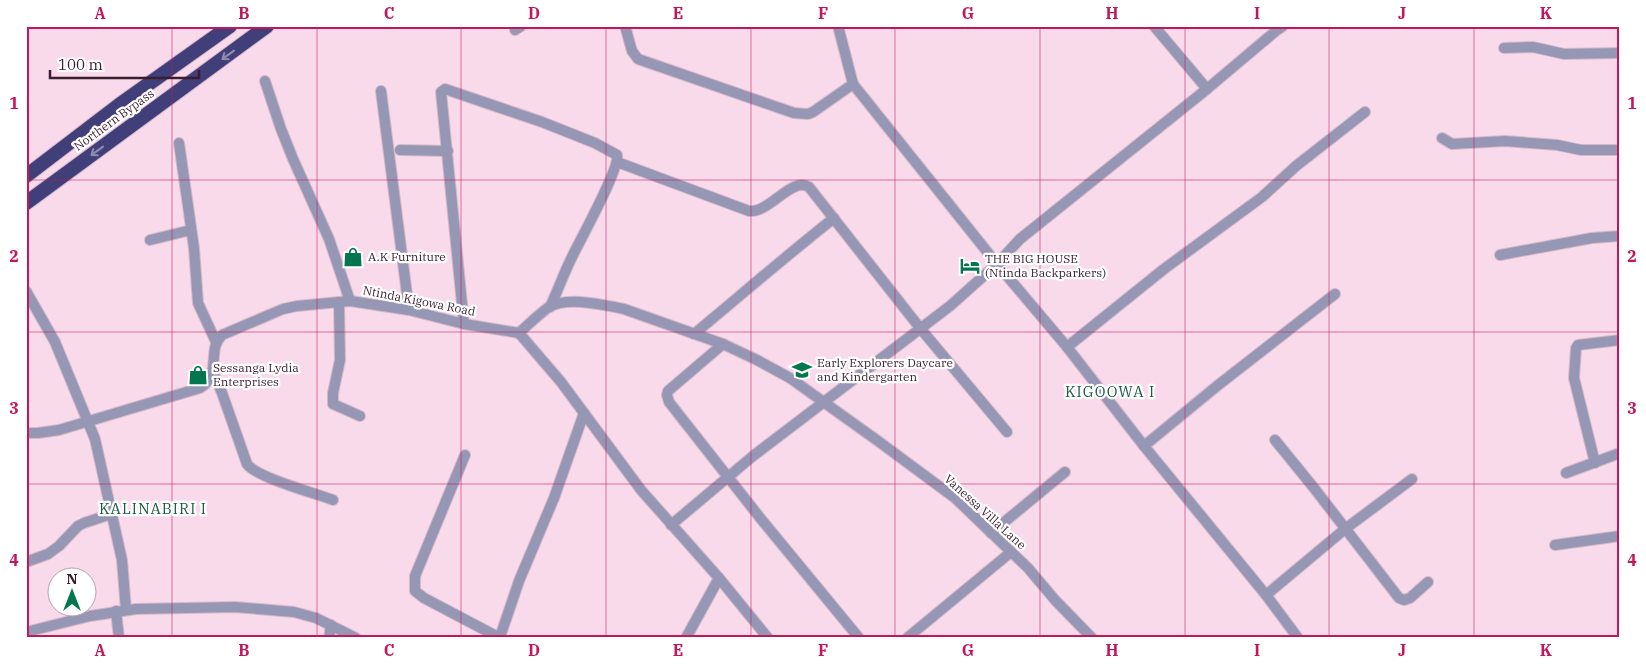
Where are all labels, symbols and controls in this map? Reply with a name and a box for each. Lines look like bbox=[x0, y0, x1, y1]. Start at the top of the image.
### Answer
text: A bbox=[94, 3, 106, 23]
text: B bbox=[238, 3, 250, 23]
text: C bbox=[384, 3, 394, 23]
text: D bbox=[528, 3, 540, 23]
text: E bbox=[673, 3, 683, 23]
text: F bbox=[818, 3, 828, 23]
text: G bbox=[962, 3, 974, 23]
text: H bbox=[1106, 3, 1119, 23]
text: I bbox=[1254, 3, 1260, 23]
text: J bbox=[1398, 3, 1406, 23]
text: K bbox=[1540, 3, 1553, 23]
scale bar bbox=[50, 48, 199, 80]
one-way arrow bbox=[221, 50, 235, 60]
text: 100 m bbox=[58, 55, 103, 74]
street label: Northern Bypass bbox=[71, 85, 157, 154]
text: 1 bbox=[9, 93, 19, 113]
text: 1 bbox=[1627, 93, 1637, 113]
one-way arrow bbox=[90, 146, 104, 156]
text: 2 bbox=[9, 246, 19, 266]
shop icon: A.K Furniture bbox=[342, 246, 364, 268]
text: 2 bbox=[1627, 246, 1637, 266]
place label: A.K Furniture bbox=[368, 249, 446, 264]
place label: THE BIG HOUSE (Ntinda Backparkers) bbox=[985, 251, 1106, 280]
hotel icon: THE BIG HOUSE (Ntinda Backparkers) bbox=[959, 255, 981, 277]
street label: Ntinda Kigowa Road bbox=[362, 282, 477, 319]
place label: Early Explorers Daycare and Kindergarten bbox=[817, 355, 953, 384]
school or university icon: Early Explorers Daycare and Kindergarten bbox=[791, 359, 813, 381]
place label: Sessanga Lydia Enterprises bbox=[213, 360, 299, 389]
shop icon: Sessanga Lydia Enterprises bbox=[187, 364, 209, 386]
district label: KIGOOWA I bbox=[1065, 382, 1155, 401]
text: 3 bbox=[9, 398, 19, 418]
text: 3 bbox=[1627, 398, 1637, 418]
street label: Vanessa Villa Lane bbox=[941, 471, 1029, 552]
district label: KALINABIRI I bbox=[99, 499, 207, 518]
text: 4 bbox=[9, 550, 19, 570]
text: 4 bbox=[1627, 550, 1637, 570]
north arrow bbox=[48, 566, 98, 616]
text: N bbox=[66, 570, 78, 588]
text: A bbox=[94, 640, 106, 660]
text: B bbox=[238, 640, 250, 660]
text: C bbox=[384, 640, 394, 660]
text: D bbox=[528, 640, 540, 660]
text: E bbox=[673, 640, 683, 660]
text: F bbox=[818, 640, 828, 660]
text: G bbox=[962, 640, 974, 660]
text: H bbox=[1106, 640, 1119, 660]
text: I bbox=[1254, 640, 1260, 660]
text: J bbox=[1398, 640, 1406, 660]
text: K bbox=[1540, 640, 1553, 660]

